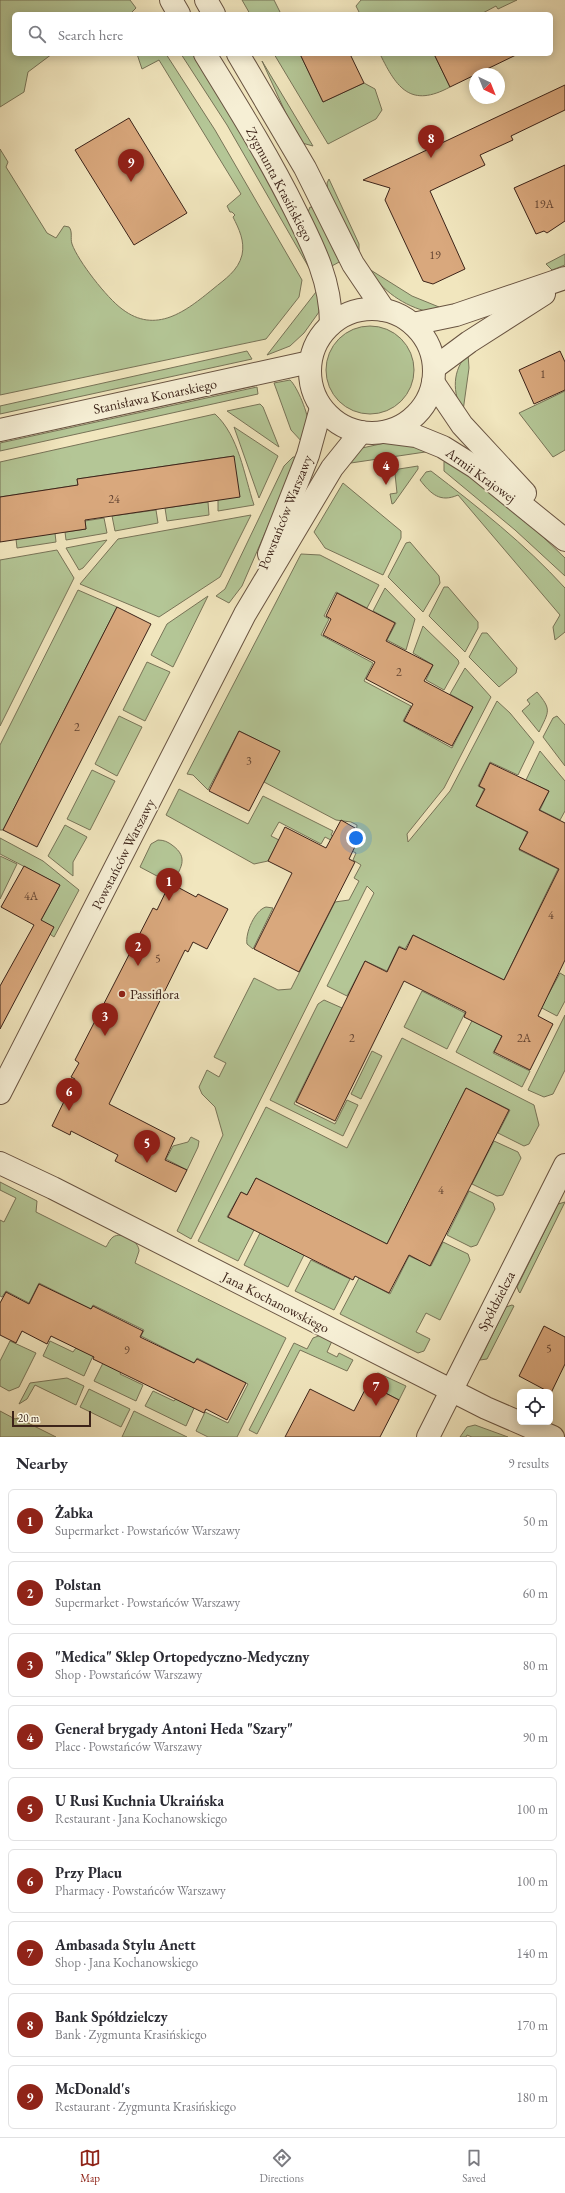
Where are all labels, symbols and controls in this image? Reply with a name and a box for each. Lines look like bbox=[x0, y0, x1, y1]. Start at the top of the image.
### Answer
search box bbox=[12, 12, 553, 56]
icon: search bbox=[26, 23, 48, 45]
text: Search here bbox=[58, 25, 123, 44]
north arrow bbox=[469, 68, 505, 104]
street label: Zygmunta Krasińskiego bbox=[242, 124, 318, 244]
pin: 8 bbox=[418, 125, 444, 158]
pin: 9 bbox=[118, 149, 144, 182]
house number: 19A bbox=[534, 196, 555, 212]
house number: 19 bbox=[429, 247, 441, 263]
house number: 1 bbox=[540, 366, 546, 382]
street label: Stanisława Konarskiego bbox=[92, 374, 219, 418]
street label: Armii Krajowej bbox=[442, 443, 520, 506]
street label: Powstańców Warszawy bbox=[254, 451, 317, 572]
pin: 4 bbox=[373, 452, 399, 485]
house number: 24 bbox=[108, 491, 120, 507]
house number: 2 bbox=[396, 664, 402, 680]
house number: 2 bbox=[74, 719, 80, 735]
house number: 3 bbox=[246, 753, 252, 769]
street label: Powstańców Warszawy bbox=[87, 795, 159, 913]
your location bbox=[346, 828, 366, 848]
pin: 1 bbox=[156, 868, 182, 901]
house number: 4A bbox=[24, 888, 39, 904]
house number: 4 bbox=[548, 907, 554, 923]
pin: 2 bbox=[125, 933, 151, 966]
house number: 5 bbox=[155, 950, 161, 966]
place label: Passiflora bbox=[130, 985, 180, 1003]
marker: Passiflora bbox=[117, 989, 127, 999]
pin: 3 bbox=[92, 1003, 118, 1036]
house number: 2 bbox=[349, 1030, 355, 1046]
house number: 2A bbox=[517, 1030, 532, 1046]
pin: 6 bbox=[56, 1078, 82, 1111]
pin: 5 bbox=[134, 1130, 160, 1163]
house number: 4 bbox=[438, 1182, 444, 1198]
street label: Jana Kochanowskiego bbox=[219, 1267, 333, 1337]
street label: Spółdzielcza bbox=[473, 1267, 519, 1334]
house number: 5 bbox=[546, 1340, 552, 1356]
house number: 9 bbox=[124, 1342, 130, 1358]
pin: 7 bbox=[363, 1373, 389, 1406]
map controls bbox=[517, 1389, 553, 1425]
button: locate bbox=[517, 1389, 553, 1425]
scale bar bbox=[12, 1409, 91, 1428]
text: 20 m bbox=[18, 1411, 39, 1425]
text: Nearby bbox=[16, 1452, 68, 1474]
text: 9 results bbox=[508, 1455, 549, 1472]
text: Żabka bbox=[55, 1503, 93, 1522]
text: 1 bbox=[27, 1513, 33, 1530]
text: 50 m bbox=[523, 1513, 548, 1530]
text: Supermarket · Powstańców Warszawy bbox=[55, 1522, 240, 1539]
text: Polstan bbox=[55, 1575, 101, 1594]
text: 2 bbox=[27, 1585, 33, 1602]
text: 60 m bbox=[523, 1585, 548, 1602]
text: Supermarket · Powstańców Warszawy bbox=[55, 1594, 240, 1611]
text: "Medica" Sklep Ortopedyczno-Medyczny bbox=[55, 1647, 310, 1666]
text: 3 bbox=[27, 1657, 33, 1674]
text: 80 m bbox=[523, 1657, 548, 1674]
text: Shop · Powstańców Warszawy bbox=[55, 1666, 202, 1683]
text: Generał brygady Antoni Heda "Szary" bbox=[55, 1719, 293, 1738]
text: 4 bbox=[27, 1729, 33, 1746]
text: 90 m bbox=[523, 1729, 548, 1746]
text: Place · Powstańców Warszawy bbox=[55, 1738, 202, 1755]
text: U Rusi Kuchnia Ukraińska bbox=[55, 1791, 224, 1810]
text: 5 bbox=[27, 1801, 33, 1818]
text: 100 m bbox=[517, 1801, 548, 1818]
text: Restaurant · Jana Kochanowskiego bbox=[55, 1810, 227, 1827]
text: Przy Placu bbox=[55, 1863, 122, 1882]
text: 6 bbox=[27, 1873, 33, 1890]
text: 100 m bbox=[517, 1873, 548, 1890]
text: Pharmacy · Powstańców Warszawy bbox=[55, 1882, 226, 1899]
text: Ambasada Stylu Anett bbox=[55, 1935, 196, 1954]
text: 7 bbox=[27, 1945, 33, 1962]
text: 140 m bbox=[517, 1945, 548, 1962]
text: Shop · Jana Kochanowskiego bbox=[55, 1954, 198, 1971]
text: Bank Spółdzielczy bbox=[55, 2007, 168, 2026]
text: 8 bbox=[27, 2017, 33, 2034]
text: 170 m bbox=[517, 2017, 548, 2034]
text: Bank · Zygmunta Krasińskiego bbox=[55, 2026, 207, 2043]
text: McDonald's bbox=[55, 2079, 130, 2098]
text: 9 bbox=[27, 2089, 33, 2106]
text: 180 m bbox=[517, 2089, 548, 2106]
text: Restaurant · Zygmunta Krasińskiego bbox=[55, 2098, 236, 2115]
tab: Map bbox=[79, 2147, 101, 2185]
tab: Directions bbox=[260, 2147, 304, 2185]
tab: Saved bbox=[462, 2147, 486, 2185]

